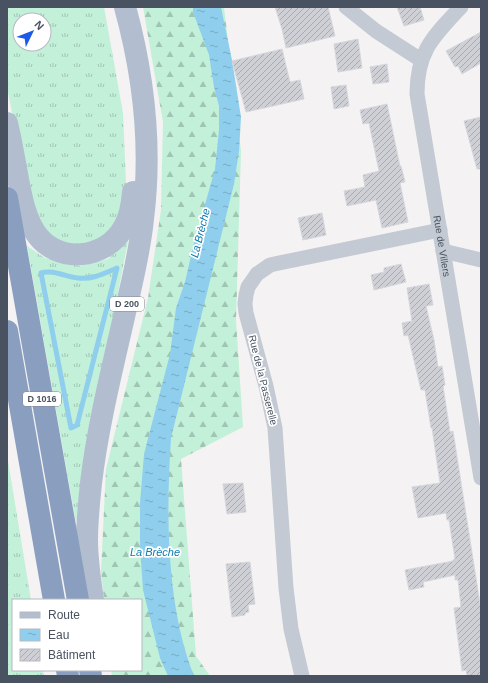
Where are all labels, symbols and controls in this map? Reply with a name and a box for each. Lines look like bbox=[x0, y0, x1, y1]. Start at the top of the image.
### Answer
north arrow bbox=[12, 12, 52, 52]
text: N bbox=[32, 18, 46, 32]
water label: La Brèche bbox=[188, 207, 212, 259]
street label: Rue de Villers bbox=[432, 214, 453, 278]
road number: D 200 bbox=[110, 297, 144, 311]
street label: Rue de la Passerelle bbox=[247, 334, 280, 427]
road number: D 1016 bbox=[23, 392, 61, 406]
water label: La Brèche bbox=[130, 546, 180, 558]
legend bbox=[12, 599, 142, 671]
text: Route bbox=[48, 608, 80, 622]
text: Eau bbox=[48, 628, 69, 642]
text: Bâtiment bbox=[48, 648, 96, 662]

